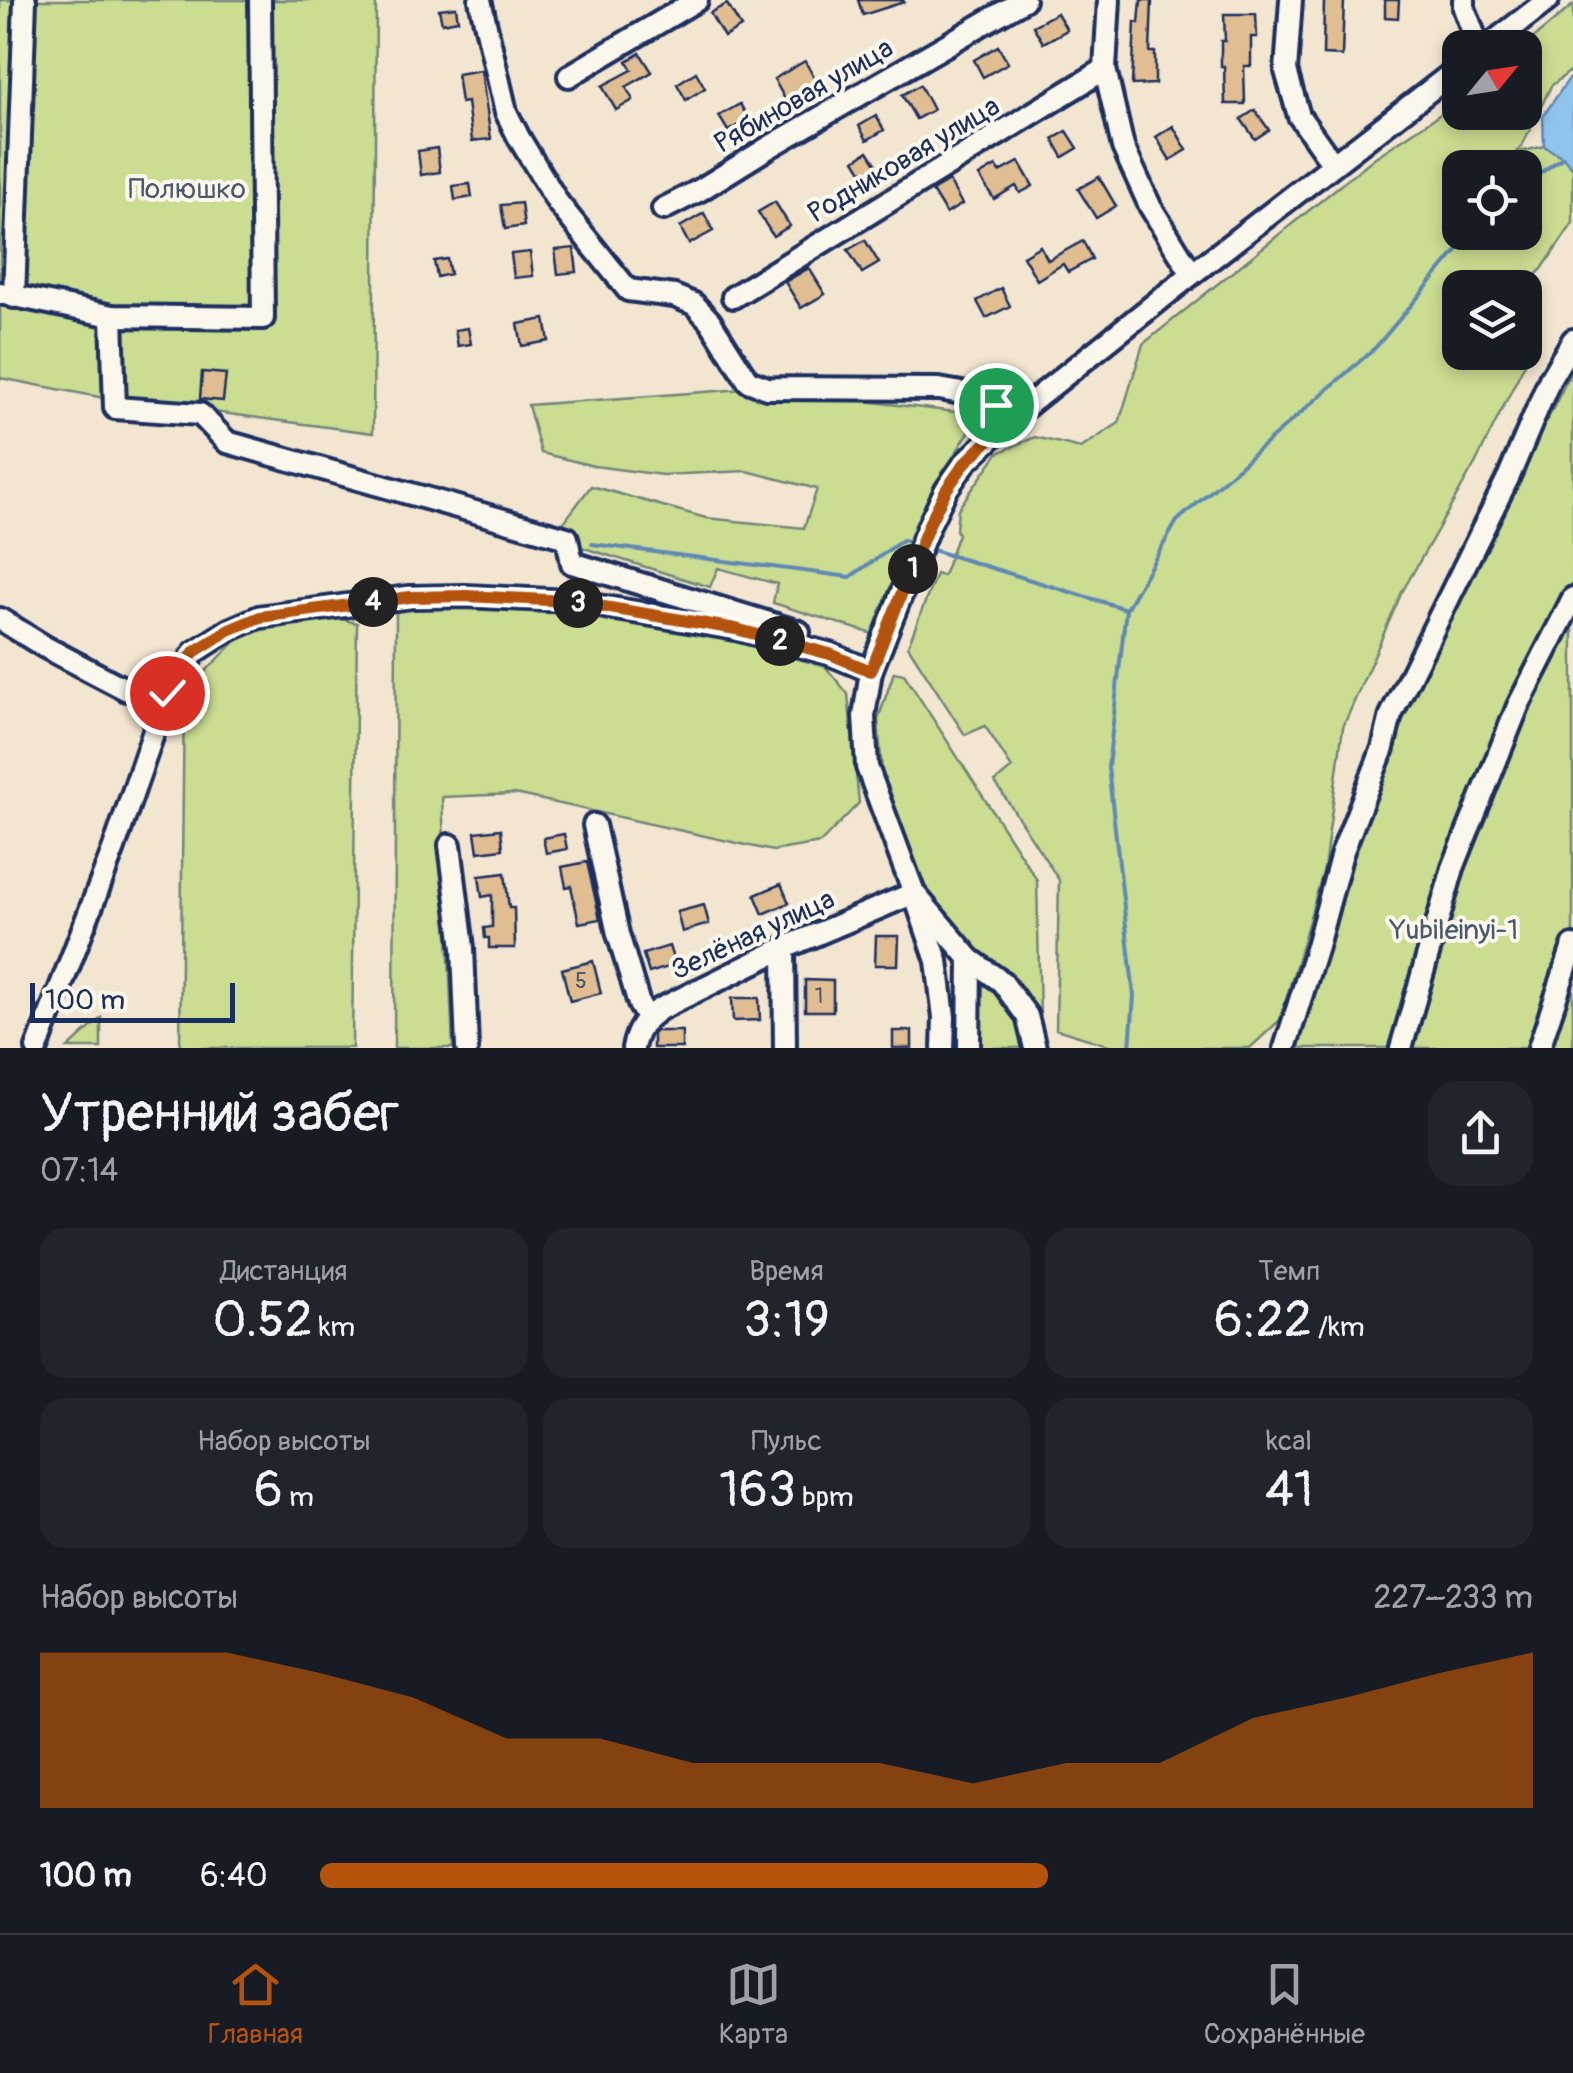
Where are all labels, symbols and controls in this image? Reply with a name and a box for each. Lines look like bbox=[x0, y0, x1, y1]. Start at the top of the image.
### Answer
north arrow bbox=[1442, 30, 1542, 130]
map controls bbox=[1442, 30, 1542, 370]
street label: Рябиновая улица bbox=[708, 31, 900, 161]
street label: Родниковая улица bbox=[802, 89, 1006, 231]
button: locate bbox=[1442, 150, 1542, 250]
park label: Полюшко bbox=[128, 172, 246, 207]
button: layers bbox=[1442, 270, 1542, 370]
pin bbox=[954, 363, 1039, 448]
icon: arrive bbox=[969, 378, 1024, 433]
pin: 1 bbox=[888, 544, 938, 594]
text: 1 bbox=[908, 551, 918, 586]
pin: 4 bbox=[348, 577, 398, 627]
pin: 3 bbox=[553, 578, 603, 628]
text: 4 bbox=[365, 584, 381, 619]
text: 3 bbox=[570, 585, 586, 620]
pin: 2 bbox=[755, 616, 805, 666]
text: 2 bbox=[772, 623, 788, 658]
pin bbox=[125, 651, 210, 736]
icon: check bbox=[140, 666, 195, 721]
street label: Зелёная улица bbox=[666, 882, 840, 988]
park label: Yubileinyi-1 bbox=[1389, 913, 1518, 948]
house number: 5 bbox=[575, 967, 587, 995]
scale bar bbox=[30, 978, 235, 1023]
house number: 1 bbox=[815, 982, 823, 1010]
text: 100 m bbox=[45, 983, 125, 1018]
text: Утренний забег bbox=[40, 1079, 399, 1148]
button: share bbox=[1428, 1081, 1533, 1186]
text: 07:14 bbox=[40, 1151, 118, 1191]
text: Дистанция bbox=[220, 1254, 347, 1289]
text: Время bbox=[749, 1254, 824, 1289]
text: Темп bbox=[1258, 1254, 1320, 1289]
text: 0.52 bbox=[212, 1289, 313, 1352]
text: 3:19 bbox=[743, 1289, 830, 1352]
text: 6:22 bbox=[1214, 1289, 1312, 1352]
text: km bbox=[313, 1310, 355, 1345]
text: /km bbox=[1312, 1310, 1365, 1345]
text: Набор высоты bbox=[197, 1424, 371, 1459]
text: Пульс bbox=[751, 1424, 822, 1459]
text: kcal bbox=[1266, 1424, 1312, 1459]
text: 6 bbox=[254, 1459, 283, 1522]
text: 163 bbox=[719, 1459, 796, 1522]
text: 41 bbox=[1265, 1459, 1313, 1522]
text: m bbox=[283, 1480, 314, 1515]
text: bpm bbox=[796, 1480, 854, 1515]
text: Набор высоты bbox=[40, 1578, 238, 1618]
text: 227–233 m bbox=[1373, 1578, 1533, 1618]
text: 100 m bbox=[40, 1856, 132, 1896]
text: 6:40 bbox=[200, 1856, 268, 1896]
tab: Главная bbox=[208, 1957, 303, 2052]
tab: Карта bbox=[719, 1957, 788, 2052]
tab: Сохранённые bbox=[1204, 1957, 1365, 2052]

